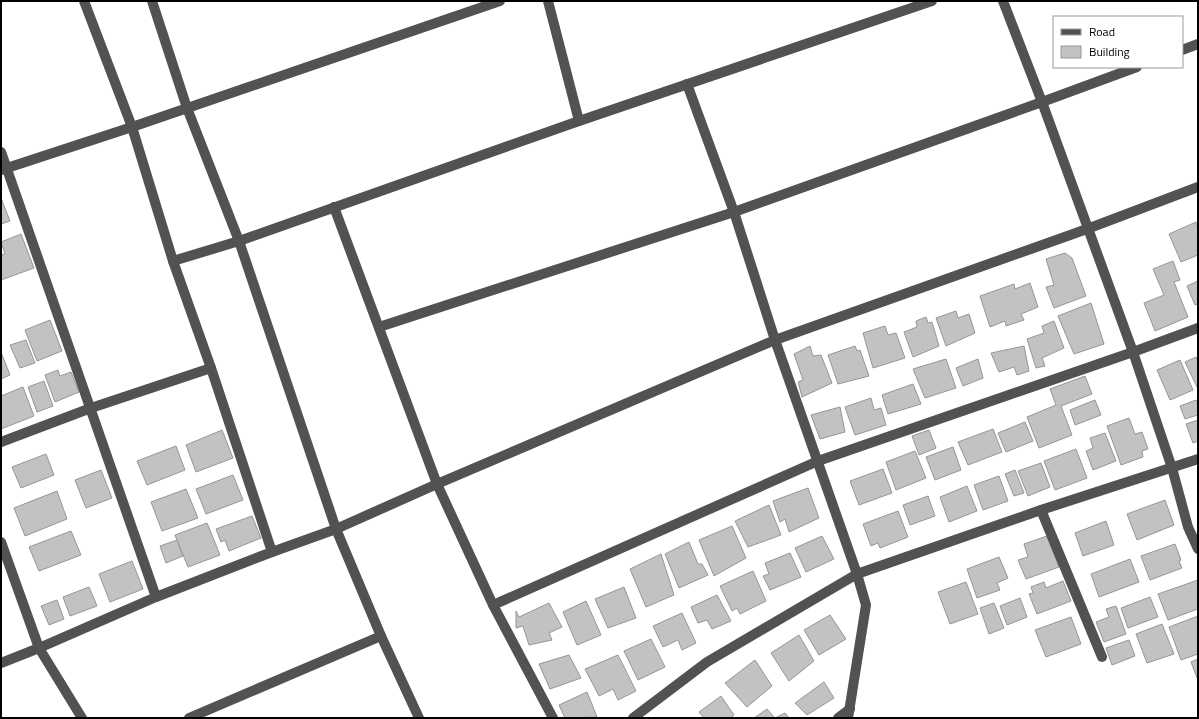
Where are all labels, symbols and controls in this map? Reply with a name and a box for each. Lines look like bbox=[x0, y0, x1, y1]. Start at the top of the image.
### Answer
legend bbox=[1053, 16, 1183, 68]
text: Road bbox=[1089, 22, 1115, 41]
text: Building bbox=[1089, 42, 1130, 61]

